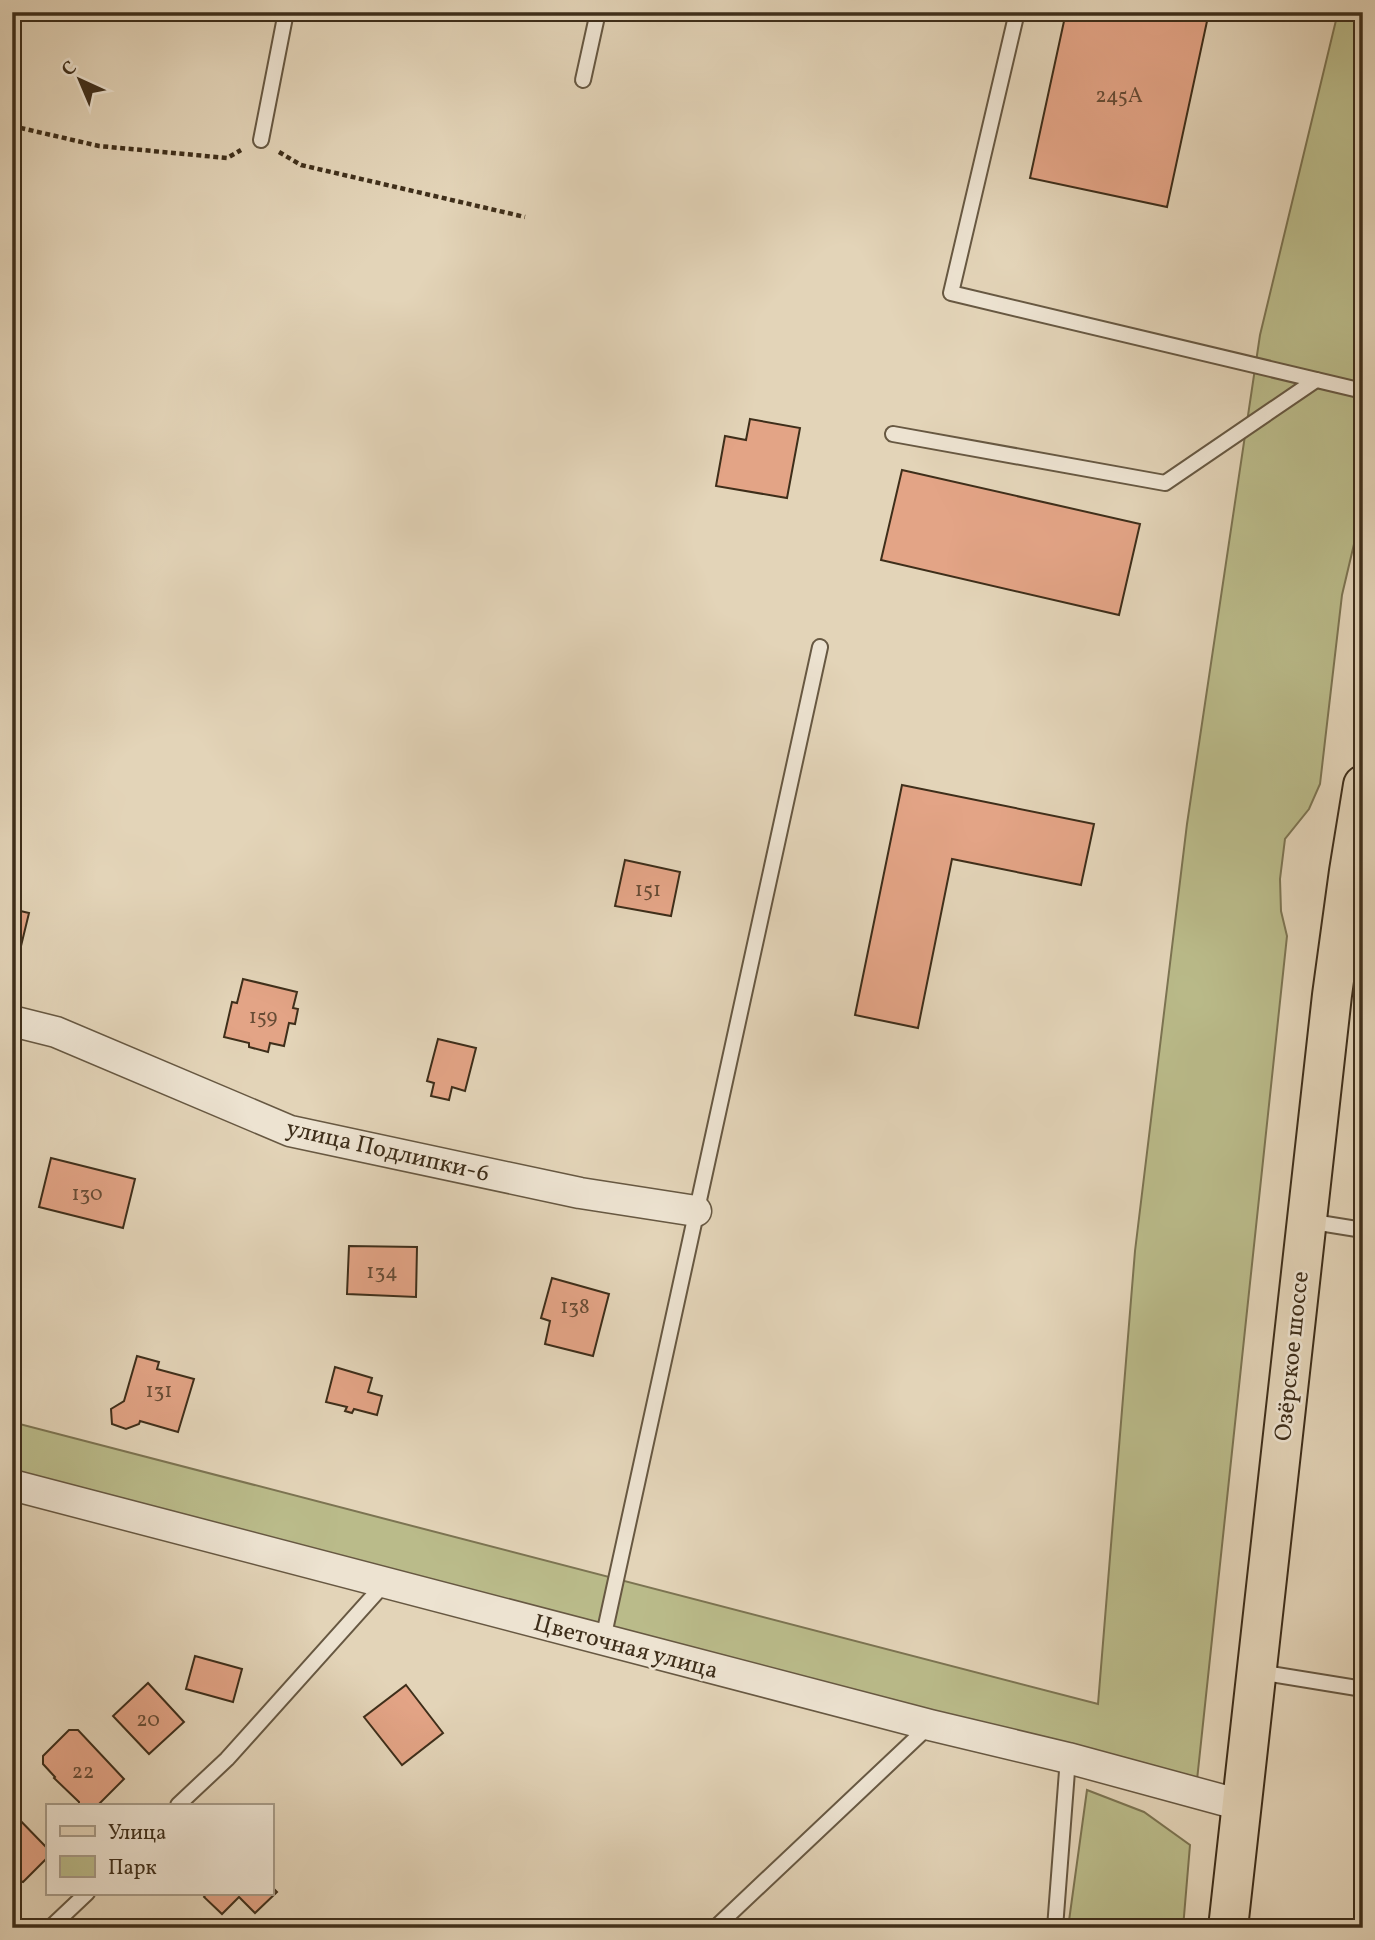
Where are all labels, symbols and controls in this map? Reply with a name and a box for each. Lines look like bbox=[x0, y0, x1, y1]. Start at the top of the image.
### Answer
north arrow bbox=[46, 46, 116, 116]
text: С bbox=[56, 56, 83, 83]
house number: 245А bbox=[1095, 82, 1143, 111]
house number: 151 bbox=[635, 876, 661, 905]
house number: 159 bbox=[249, 1003, 277, 1032]
street label: улица Подлипки-6 bbox=[282, 1112, 493, 1192]
house number: 130 bbox=[71, 1180, 103, 1209]
house number: 134 bbox=[366, 1258, 398, 1287]
street label: Озёрское шоссе bbox=[1267, 1270, 1319, 1443]
house number: 138 bbox=[560, 1293, 590, 1322]
house number: 131 bbox=[145, 1377, 173, 1406]
street label: Цветочная улица bbox=[529, 1607, 722, 1689]
house number: 20 bbox=[136, 1706, 160, 1735]
house number: 22 bbox=[72, 1758, 94, 1787]
legend bbox=[46, 1804, 273, 1895]
text: Улица bbox=[108, 1819, 166, 1848]
text: Парк bbox=[108, 1854, 157, 1883]

